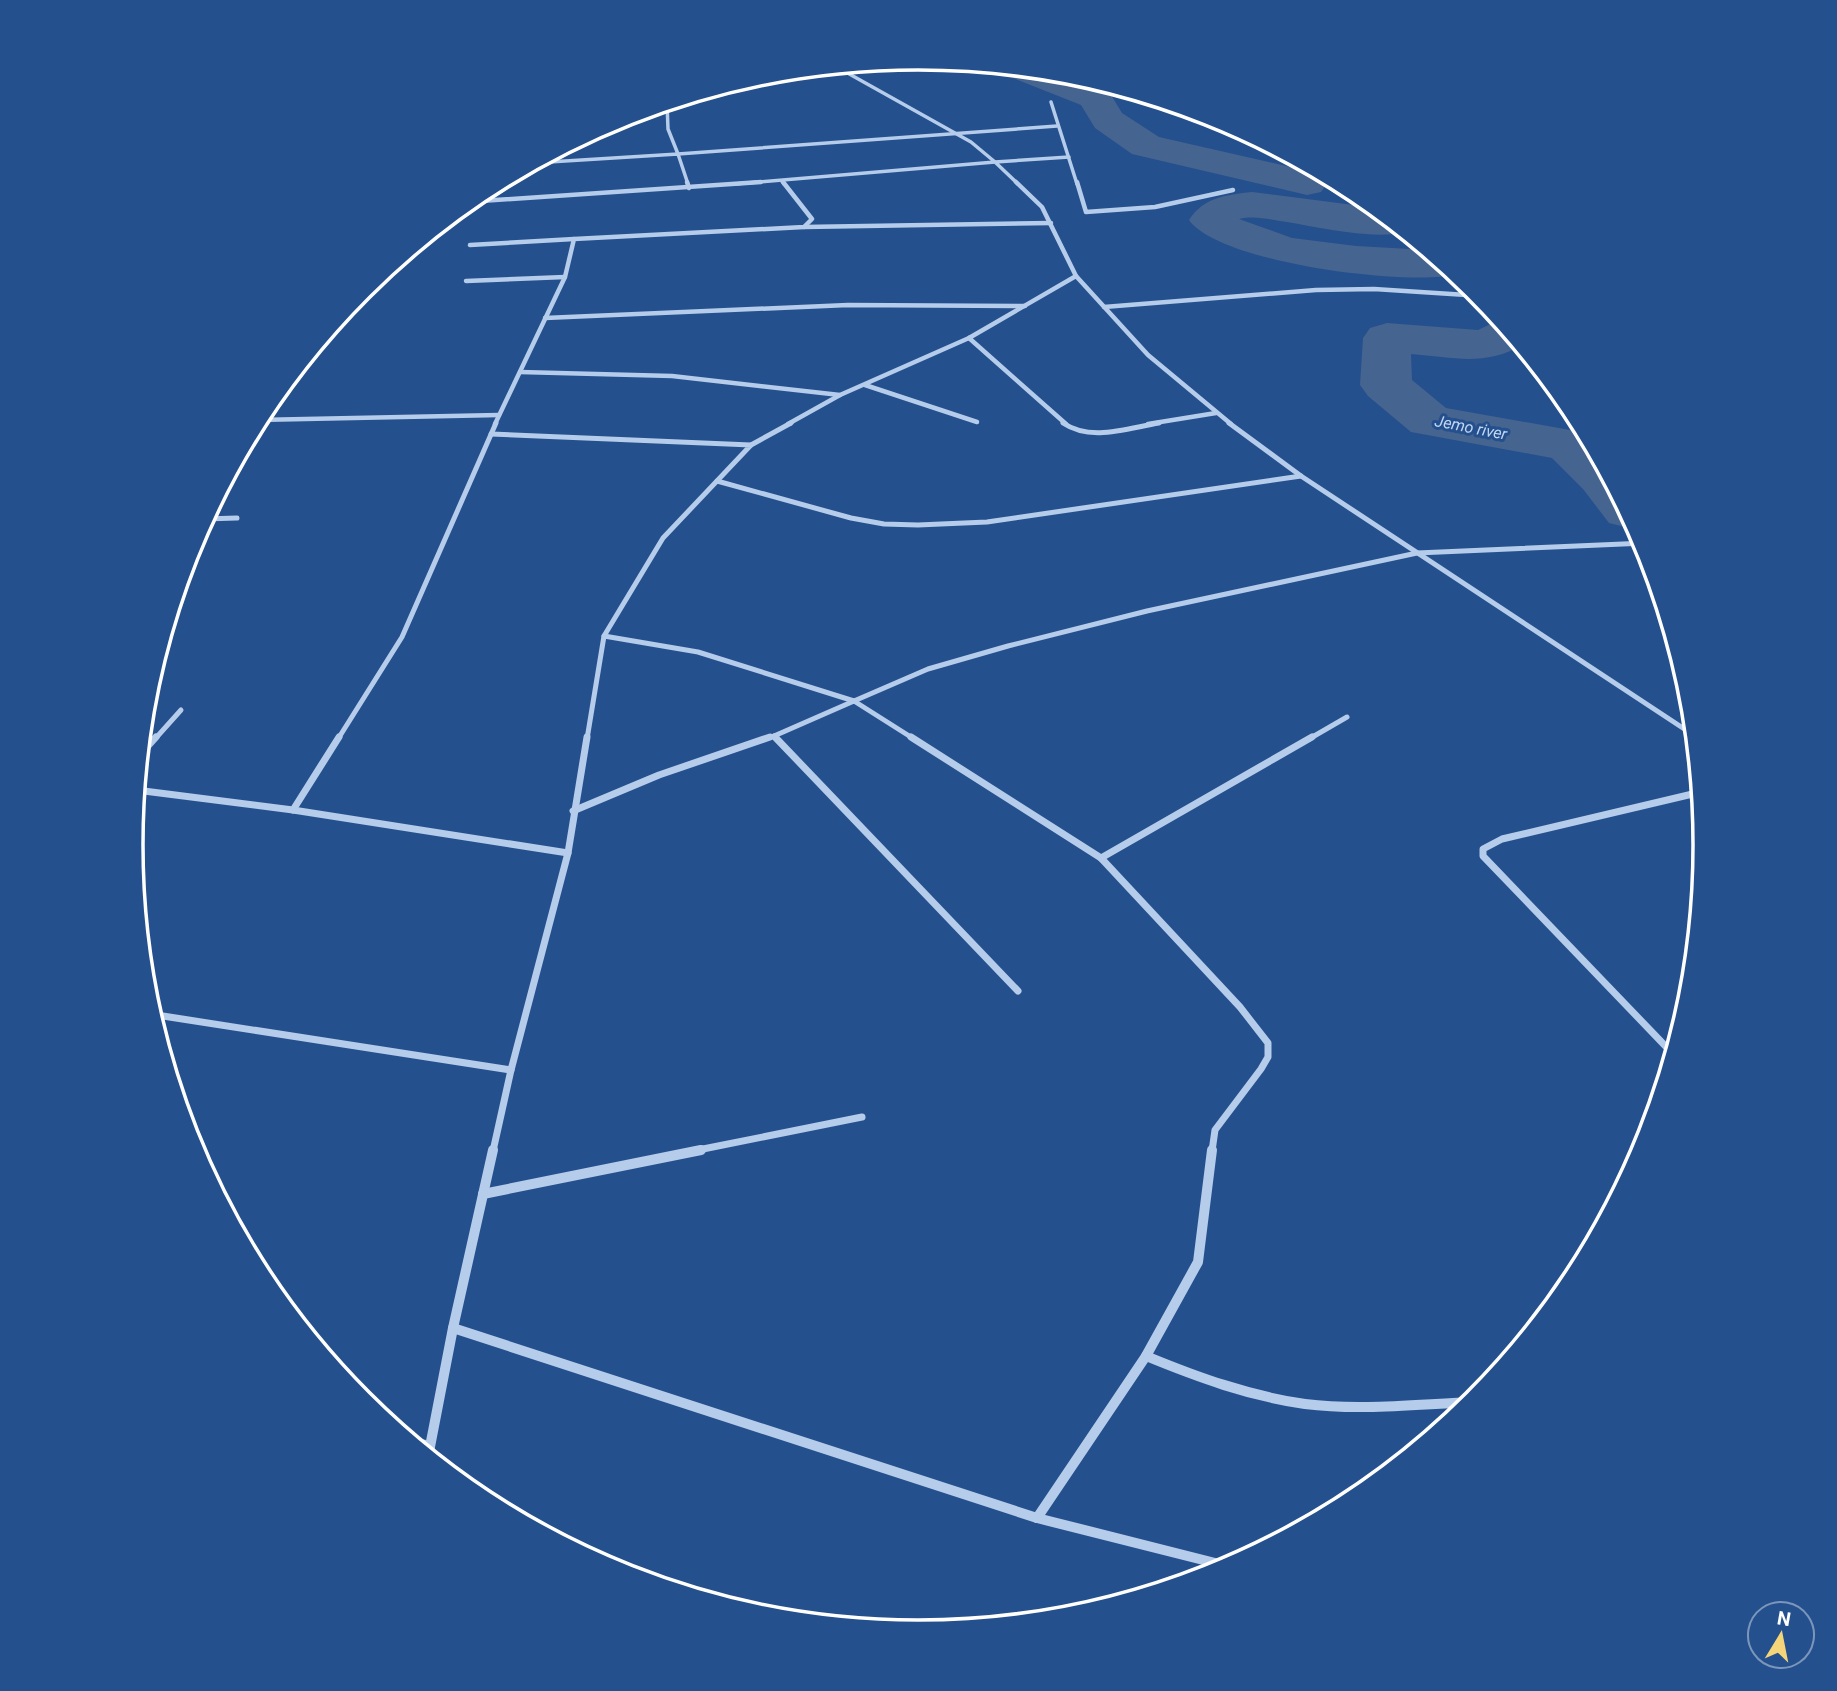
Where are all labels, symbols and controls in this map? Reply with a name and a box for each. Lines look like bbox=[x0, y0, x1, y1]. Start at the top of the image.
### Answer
water label: Jemo river bbox=[1433, 411, 1509, 444]
north arrow bbox=[1746, 1600, 1816, 1670]
text: N bbox=[1775, 1606, 1792, 1631]

